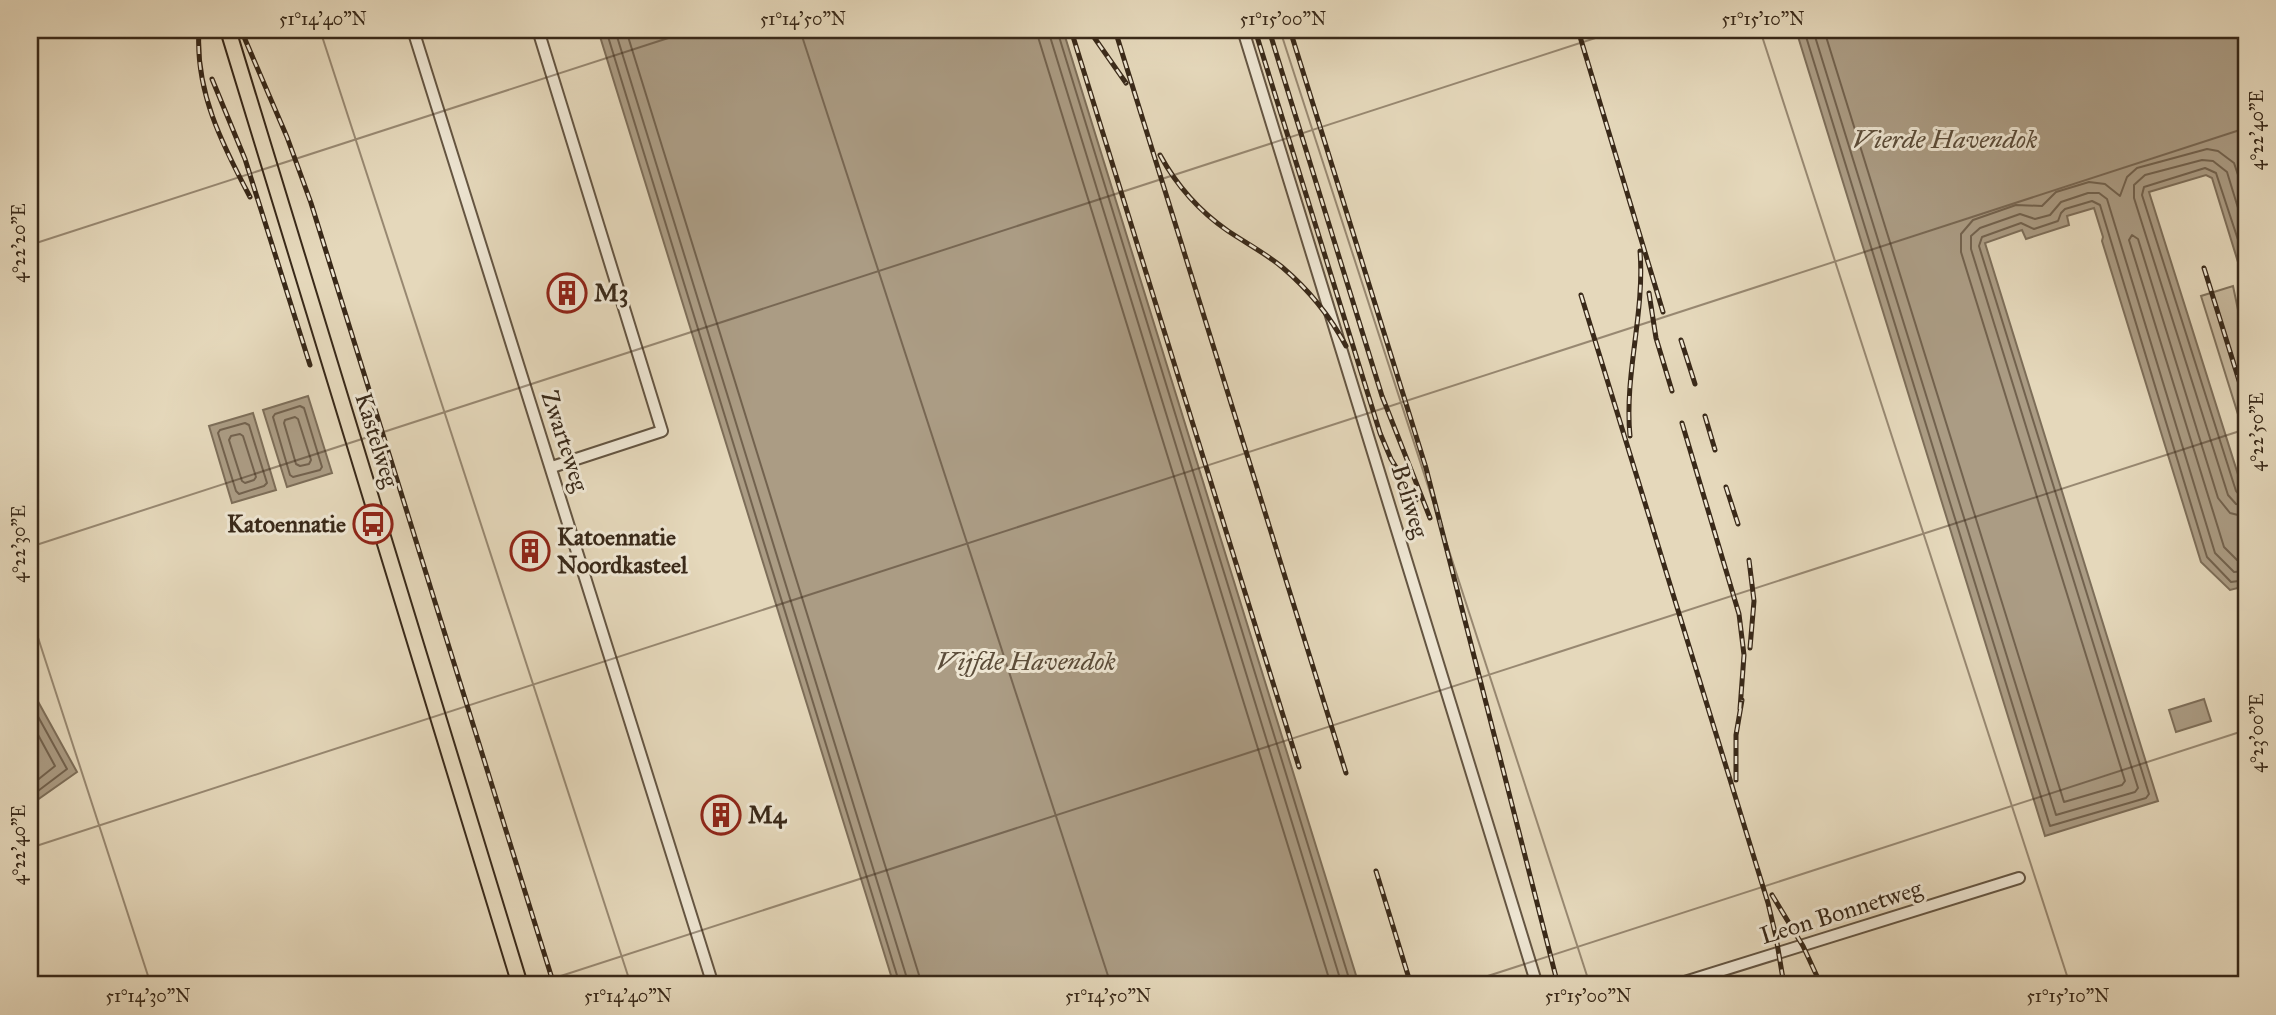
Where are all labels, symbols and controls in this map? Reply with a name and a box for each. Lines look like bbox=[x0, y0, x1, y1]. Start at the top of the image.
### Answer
text: 51°14'40"N bbox=[279, 8, 367, 30]
text: 51°14'50"N bbox=[760, 8, 846, 30]
text: 51°15'00"N bbox=[1240, 8, 1326, 30]
text: 51°15'10"N bbox=[1722, 8, 1804, 30]
text: 4°22'40"E bbox=[2246, 90, 2268, 170]
water label: Vierde Havendok bbox=[1853, 123, 2038, 155]
text: 4°22'20"E bbox=[8, 203, 30, 283]
building icon: M3 bbox=[546, 272, 588, 314]
place label: M3 bbox=[594, 278, 628, 308]
street label: Zwarteweg bbox=[535, 387, 596, 496]
street label: Kastelweg bbox=[348, 389, 406, 492]
text: 4°22'50"E bbox=[2246, 392, 2268, 471]
street label: Beliweg bbox=[1385, 461, 1436, 542]
bus stop icon: Katoennatie bbox=[352, 503, 394, 545]
text: 4°22'30"E bbox=[8, 505, 30, 583]
place label: Katoennatie bbox=[227, 509, 346, 539]
place label: Katoennatie Noordkasteel bbox=[557, 522, 688, 580]
building icon: Katoennatie Noordkasteel bbox=[509, 530, 551, 572]
water label: Vijfde Havendok bbox=[936, 645, 1116, 677]
text: 4°23'00"E bbox=[2246, 693, 2268, 773]
building icon: M4 bbox=[700, 794, 742, 836]
place label: M4 bbox=[748, 800, 788, 830]
text: 4°22'40"E bbox=[8, 805, 30, 885]
street label: Leon Bonnetweg bbox=[1757, 873, 1926, 951]
text: 51°14'30"N bbox=[106, 985, 190, 1007]
text: 51°14'40"N bbox=[584, 985, 672, 1007]
text: 51°14'50"N bbox=[1065, 985, 1151, 1007]
text: 51°15'00"N bbox=[1545, 985, 1631, 1007]
text: 51°15'10"N bbox=[2027, 985, 2109, 1007]

